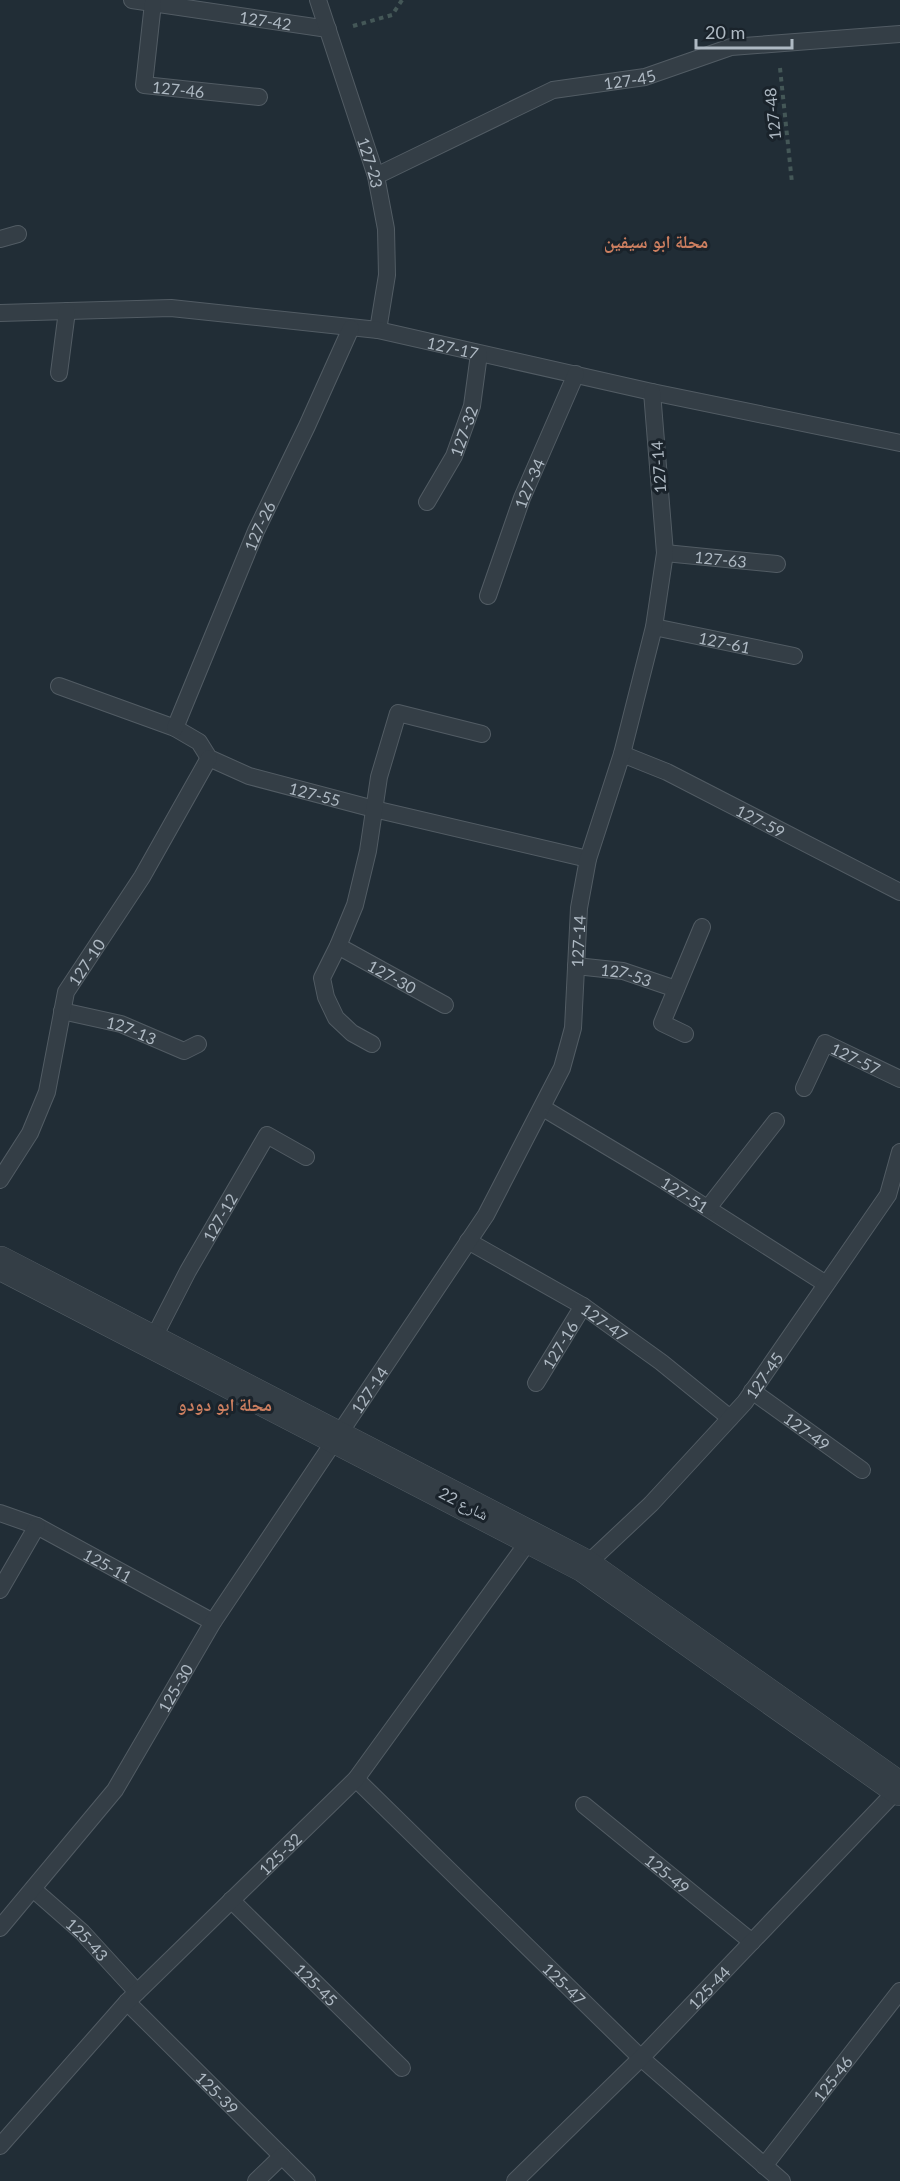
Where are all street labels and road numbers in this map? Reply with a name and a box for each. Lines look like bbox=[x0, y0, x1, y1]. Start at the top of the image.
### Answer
street label: 127-42 bbox=[238, 7, 293, 33]
street label: 127-45 bbox=[602, 65, 658, 92]
street label: 127-46 bbox=[151, 76, 205, 101]
street label: 127-48 bbox=[760, 87, 784, 141]
street label: 127-23 bbox=[354, 135, 388, 189]
street label: 127-17 bbox=[425, 332, 480, 362]
street label: 127-32 bbox=[445, 403, 481, 459]
street label: 127-14 bbox=[647, 440, 669, 494]
street label: 127-34 bbox=[510, 455, 548, 510]
street label: 127-26 bbox=[240, 498, 279, 553]
street label: 127-63 bbox=[694, 546, 748, 570]
street label: 127-61 bbox=[697, 627, 752, 656]
street label: 127-55 bbox=[287, 778, 343, 809]
street label: 127-59 bbox=[733, 800, 788, 841]
street label: 127-14 bbox=[567, 915, 588, 968]
street label: 127-10 bbox=[64, 935, 108, 989]
street label: 127-30 bbox=[365, 955, 420, 997]
street label: 127-53 bbox=[600, 959, 654, 990]
street label: 127-13 bbox=[105, 1012, 159, 1048]
street label: 127-57 bbox=[828, 1038, 884, 1078]
street label: 127-51 bbox=[658, 1172, 712, 1216]
street label: 127-12 bbox=[198, 1190, 241, 1245]
street label: 127-47 bbox=[578, 1299, 632, 1345]
street label: 127-16 bbox=[538, 1317, 581, 1372]
street label: 127-45 bbox=[741, 1348, 786, 1402]
street label: 127-14 bbox=[346, 1363, 391, 1417]
street label: 127-49 bbox=[780, 1408, 834, 1454]
street label: شارع 22 bbox=[435, 1482, 492, 1525]
street label: 125-11 bbox=[80, 1544, 135, 1586]
street label: 125-30 bbox=[153, 1660, 196, 1715]
street label: 125-32 bbox=[254, 1828, 305, 1878]
street label: 125-49 bbox=[641, 1849, 694, 1897]
street label: 125-43 bbox=[63, 1913, 113, 1964]
street label: 125-47 bbox=[539, 1958, 590, 2008]
street label: 125-45 bbox=[291, 1959, 342, 2009]
street label: 125-44 bbox=[684, 1962, 734, 2013]
street label: 125-46 bbox=[809, 2052, 856, 2105]
street label: 125-39 bbox=[192, 2067, 243, 2117]

